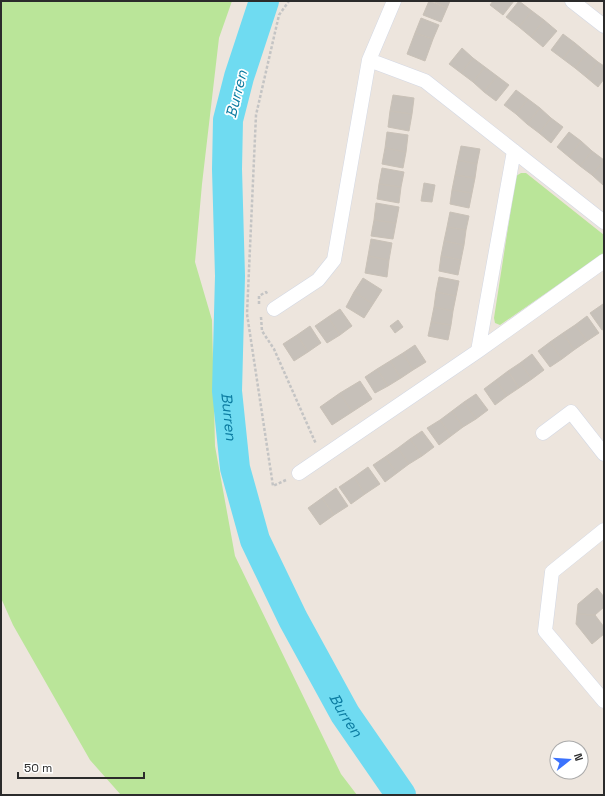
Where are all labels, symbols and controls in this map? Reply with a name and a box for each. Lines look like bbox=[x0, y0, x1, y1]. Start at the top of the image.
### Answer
water label: Burren bbox=[221, 68, 251, 120]
water label: Burren bbox=[218, 391, 242, 442]
water label: Burren bbox=[326, 690, 368, 741]
north arrow bbox=[549, 740, 589, 780]
text: N bbox=[571, 752, 586, 763]
scale bar bbox=[18, 754, 144, 780]
text: 50 m bbox=[24, 760, 52, 776]

